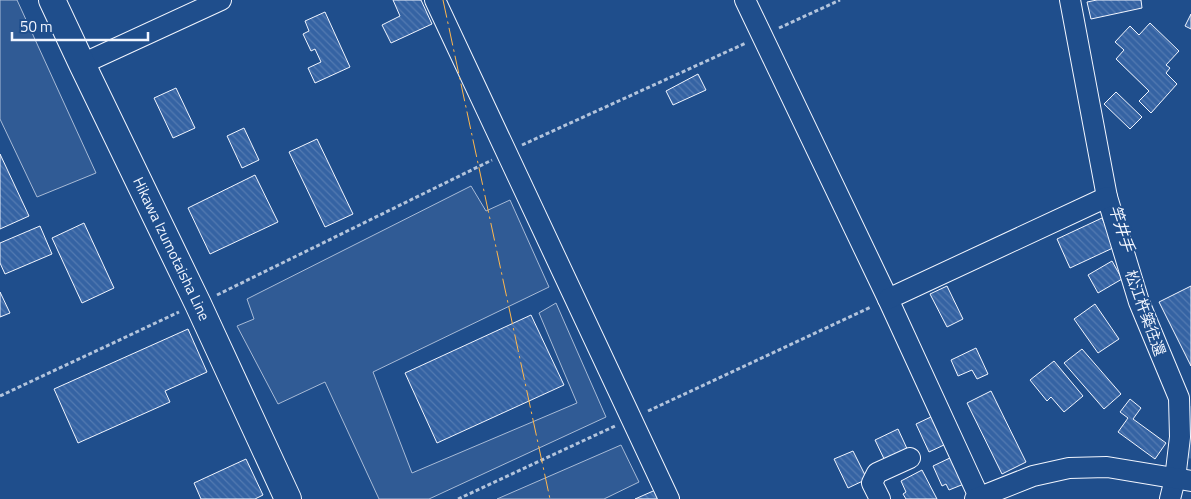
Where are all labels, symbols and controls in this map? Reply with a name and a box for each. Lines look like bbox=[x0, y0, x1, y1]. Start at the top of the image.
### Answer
scale bar bbox=[12, 10, 149, 42]
text: 50 m bbox=[20, 15, 53, 38]
street label: Hikawa Izumotaisha Line bbox=[127, 173, 216, 324]
water label: 竿井手 bbox=[1103, 201, 1141, 255]
street label: 松江杵築往還 bbox=[1119, 267, 1172, 359]

